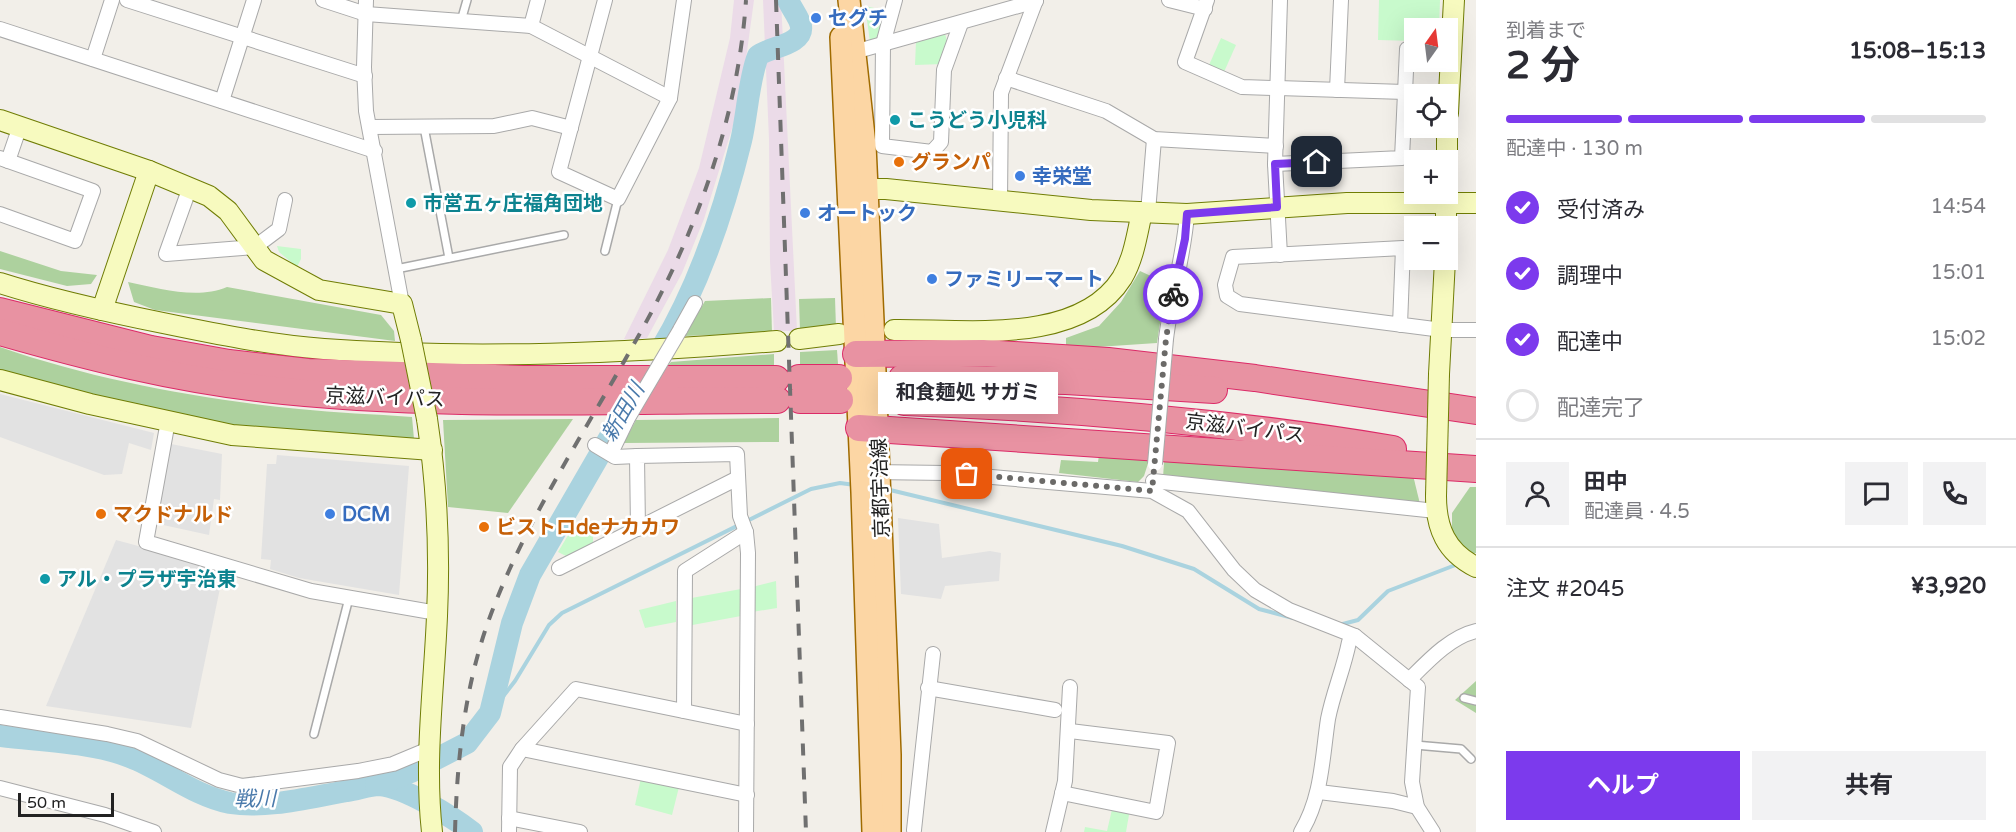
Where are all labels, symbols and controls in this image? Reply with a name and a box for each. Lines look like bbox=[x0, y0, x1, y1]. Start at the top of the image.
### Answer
place label: セグチ bbox=[828, 7, 888, 31]
marker: セグチ bbox=[809, 11, 823, 25]
north arrow bbox=[1404, 18, 1458, 72]
map controls bbox=[1404, 18, 1458, 270]
text: 到着まで bbox=[1506, 19, 1586, 43]
text: 15:08–15:13 bbox=[1849, 38, 1986, 64]
text: 2 分 bbox=[1506, 42, 1580, 89]
button: locate bbox=[1404, 84, 1458, 138]
place label: こうどう小児科 bbox=[907, 109, 1047, 133]
marker: こうどう小児科 bbox=[888, 113, 902, 127]
pin bbox=[1291, 136, 1342, 187]
text: 配達中 · 130 m bbox=[1506, 137, 1643, 161]
icon: home bbox=[1300, 145, 1333, 178]
button: + bbox=[1404, 150, 1458, 204]
place label: グランパ bbox=[911, 151, 991, 175]
marker: グランパ bbox=[892, 155, 906, 169]
place label: 幸栄堂 bbox=[1032, 165, 1092, 189]
marker: 幸栄堂 bbox=[1013, 169, 1027, 183]
icon: check bbox=[1506, 191, 1539, 224]
place label: 市営五ヶ庄福角団地 bbox=[423, 192, 603, 216]
text: 14:54 bbox=[1931, 195, 1986, 219]
marker: 市営五ヶ庄福角団地 bbox=[404, 196, 418, 210]
text: 受付済み bbox=[1557, 197, 1645, 223]
place label: オートック bbox=[817, 202, 917, 226]
marker: オートック bbox=[798, 206, 812, 220]
button: − bbox=[1404, 216, 1458, 270]
icon: check bbox=[1506, 257, 1539, 290]
text: 15:01 bbox=[1931, 261, 1986, 285]
text: 調理中 bbox=[1557, 263, 1623, 289]
courier bbox=[1143, 264, 1203, 324]
place label: ファミリーマート bbox=[944, 268, 1104, 292]
marker: ファミリーマート bbox=[925, 272, 939, 286]
icon: bike bbox=[1157, 278, 1190, 311]
icon: check bbox=[1506, 323, 1539, 356]
text: 15:02 bbox=[1931, 327, 1986, 351]
text: 配達中 bbox=[1557, 329, 1623, 355]
callout: 和食麺処 サガミ bbox=[877, 372, 1057, 414]
water label: 新田川 bbox=[597, 377, 651, 446]
text: 和食麺処 サガミ bbox=[895, 381, 1041, 405]
street label: 京滋バイパス bbox=[325, 384, 445, 412]
text: 配達完了 bbox=[1557, 395, 1645, 421]
street label: 京滋バイパス bbox=[1184, 410, 1306, 448]
street label: 京都宇治線 bbox=[867, 438, 895, 538]
pin bbox=[941, 448, 992, 499]
icon: bag bbox=[950, 457, 983, 490]
button: person bbox=[1506, 462, 1569, 525]
button: chat bbox=[1845, 462, 1908, 525]
button: phone bbox=[1923, 462, 1986, 525]
text: 田中 bbox=[1584, 469, 1628, 495]
text: 配達員 · 4.5 bbox=[1584, 500, 1690, 524]
place label: マクドナルド bbox=[113, 503, 233, 527]
place label: DCM bbox=[342, 503, 390, 527]
marker: マクドナルド bbox=[94, 507, 108, 521]
marker: DCM bbox=[323, 507, 337, 521]
place label: ビストロdeナカカワ bbox=[496, 516, 680, 540]
marker: ビストロdeナカカワ bbox=[477, 520, 491, 534]
place label: アル・プラザ宇治東 bbox=[57, 568, 237, 592]
marker: アル・プラザ宇治東 bbox=[38, 572, 52, 586]
text: ¥3,920 bbox=[1911, 573, 1986, 599]
text: 注文 #2045 bbox=[1506, 576, 1624, 602]
button: ヘルプ bbox=[1506, 751, 1740, 820]
button: 共有 bbox=[1752, 751, 1986, 820]
water label: 戦川 bbox=[234, 787, 278, 812]
scale bar bbox=[18, 790, 114, 818]
text: 50 m bbox=[27, 793, 66, 813]

